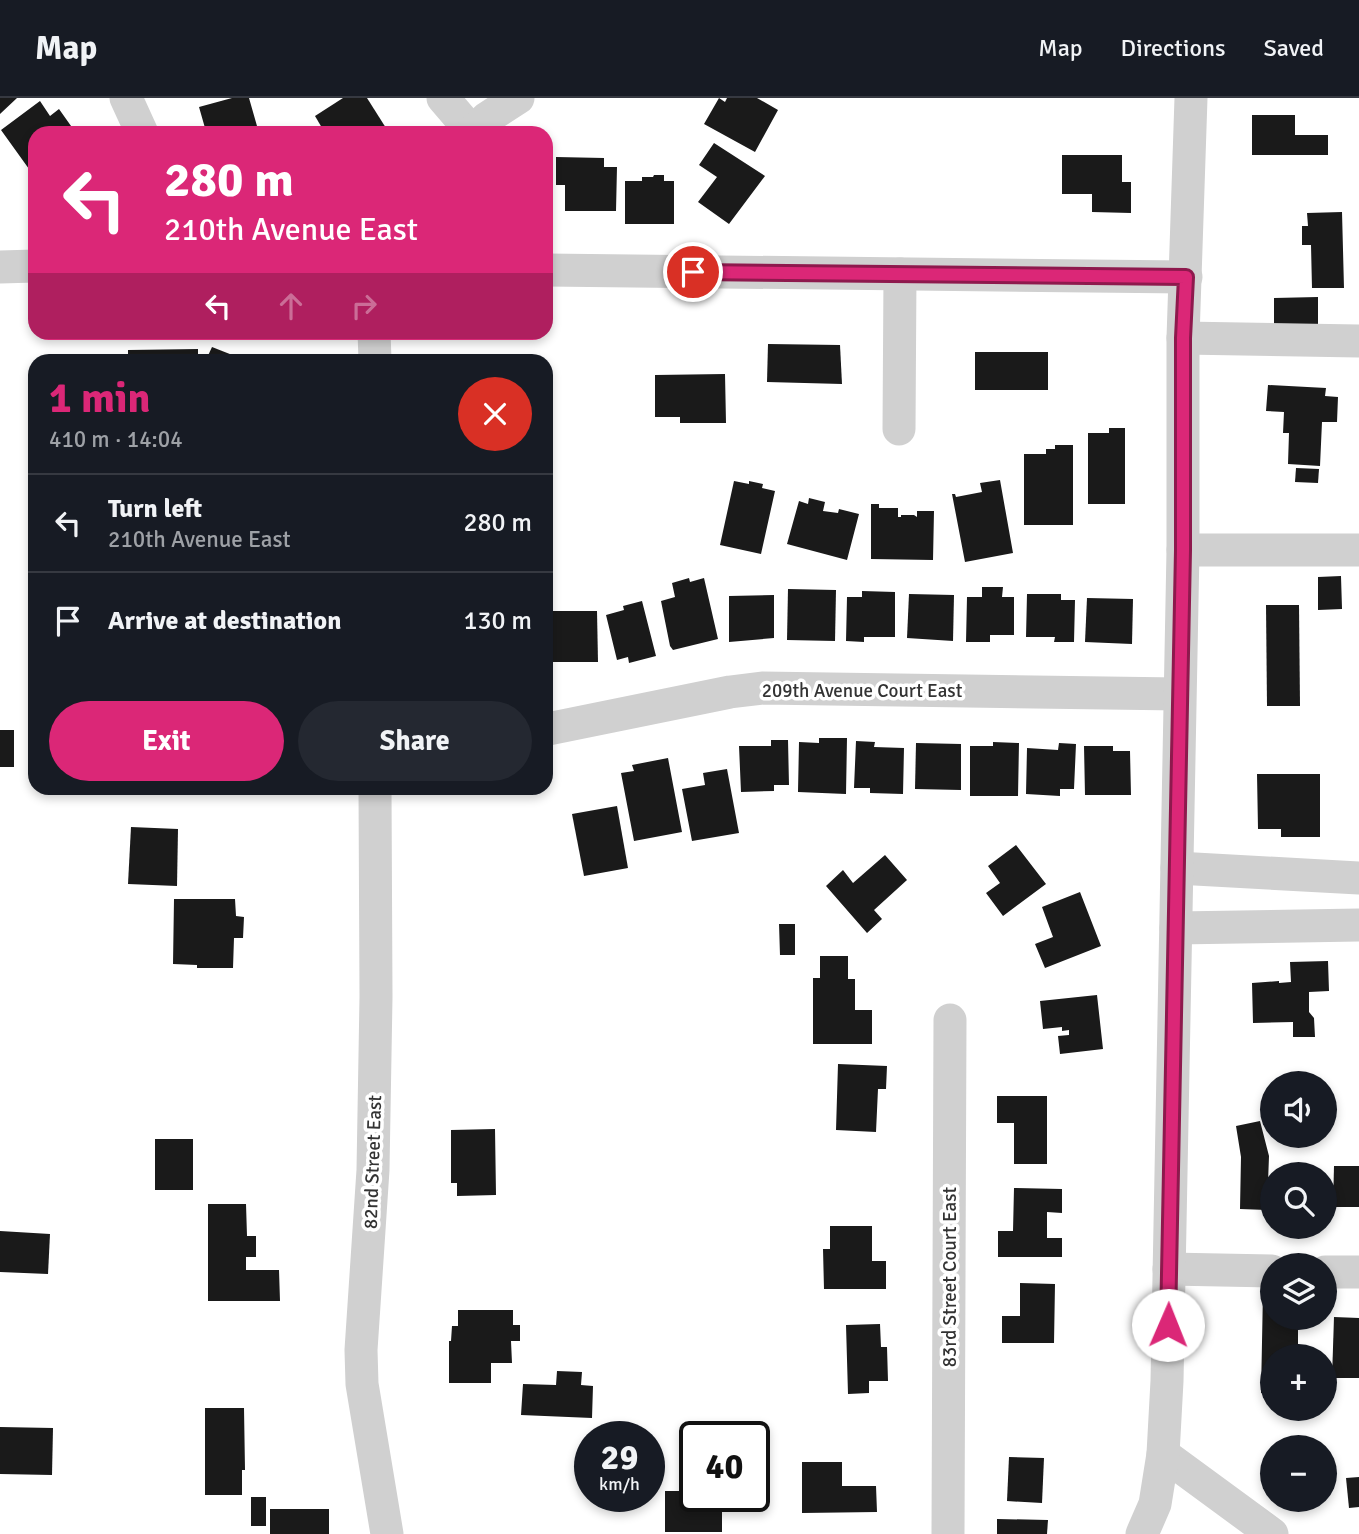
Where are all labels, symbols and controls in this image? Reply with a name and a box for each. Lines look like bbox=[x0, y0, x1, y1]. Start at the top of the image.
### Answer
text: Map bbox=[35, 28, 97, 69]
text: Map bbox=[1038, 33, 1083, 63]
text: Directions bbox=[1121, 33, 1226, 63]
text: Saved bbox=[1264, 33, 1324, 63]
text: 280 m bbox=[164, 150, 294, 210]
icon: left bbox=[49, 154, 140, 245]
text: 210th Avenue East bbox=[164, 210, 418, 249]
pin bbox=[663, 242, 723, 302]
icon: arrive bbox=[674, 253, 712, 291]
icon: left bbox=[199, 287, 237, 325]
icon: ahead bbox=[272, 287, 310, 325]
icon: right bbox=[345, 287, 383, 325]
text: 1 min bbox=[49, 373, 150, 424]
button: close bbox=[458, 377, 532, 451]
text: 410 m · 14:04 bbox=[49, 425, 183, 454]
text: Turn left bbox=[108, 493, 202, 525]
icon: left bbox=[49, 504, 87, 542]
text: 280 m bbox=[463, 507, 532, 539]
text: 210th Avenue East bbox=[108, 525, 291, 554]
icon: arrive bbox=[49, 602, 87, 640]
text: Arrive at destination bbox=[108, 605, 341, 637]
text: 130 m bbox=[463, 605, 532, 637]
street label: 209th Avenue Court East bbox=[762, 679, 963, 703]
button: Exit bbox=[49, 701, 284, 781]
button: Share bbox=[298, 701, 532, 781]
map controls bbox=[1260, 1071, 1337, 1512]
button: sound bbox=[1260, 1071, 1337, 1148]
street label: 82nd Street East bbox=[359, 1094, 387, 1229]
button: search bbox=[1260, 1162, 1337, 1239]
street label: 83rd Street Court East bbox=[938, 1187, 962, 1367]
button: layers bbox=[1260, 1253, 1337, 1330]
position arrow bbox=[1131, 1288, 1205, 1362]
button: + bbox=[1260, 1344, 1337, 1421]
speed limit sign: 40 bbox=[679, 1421, 770, 1512]
button: − bbox=[1260, 1435, 1337, 1512]
text: 29 bbox=[601, 1436, 638, 1479]
text: km/h bbox=[599, 1473, 640, 1495]

